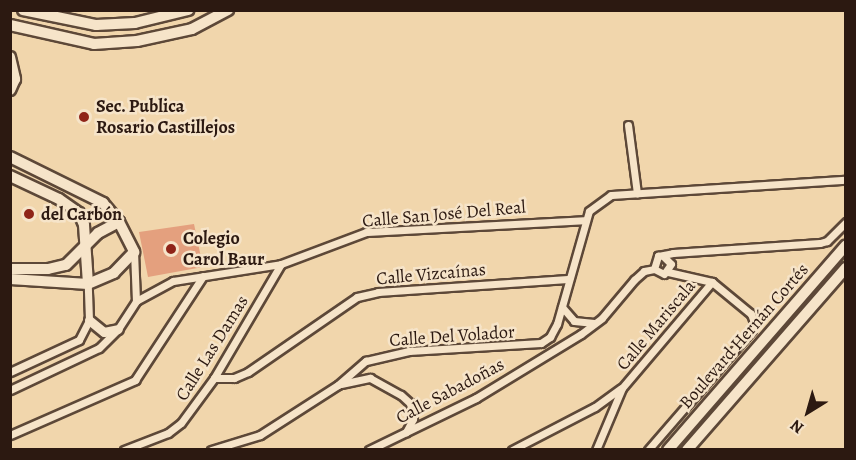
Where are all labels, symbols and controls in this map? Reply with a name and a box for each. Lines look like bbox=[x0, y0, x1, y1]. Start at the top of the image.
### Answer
place label: Sec. Publica Rosario Castillejos bbox=[96, 96, 235, 138]
marker: Sec. Publica Rosario Castillejos bbox=[77, 110, 91, 124]
street label: Calle San José Del Real bbox=[361, 196, 527, 232]
place label: del Carbón bbox=[41, 203, 122, 225]
marker: del Carbón bbox=[22, 207, 36, 221]
place label: Colegio Carol Baur bbox=[183, 228, 264, 270]
marker: Colegio Carol Baur bbox=[164, 242, 178, 256]
street label: Calle Vizcaínas bbox=[375, 258, 487, 290]
street label: Boulevard Hernán Cortés bbox=[675, 259, 813, 413]
street label: Calle Mariscala bbox=[612, 275, 700, 375]
street label: Calle Las Damas bbox=[171, 291, 253, 405]
street label: Calle Del Volador bbox=[389, 321, 515, 351]
street label: Calle Sabadoñas bbox=[392, 353, 508, 429]
north arrow bbox=[778, 382, 838, 442]
text: N bbox=[786, 414, 808, 439]

